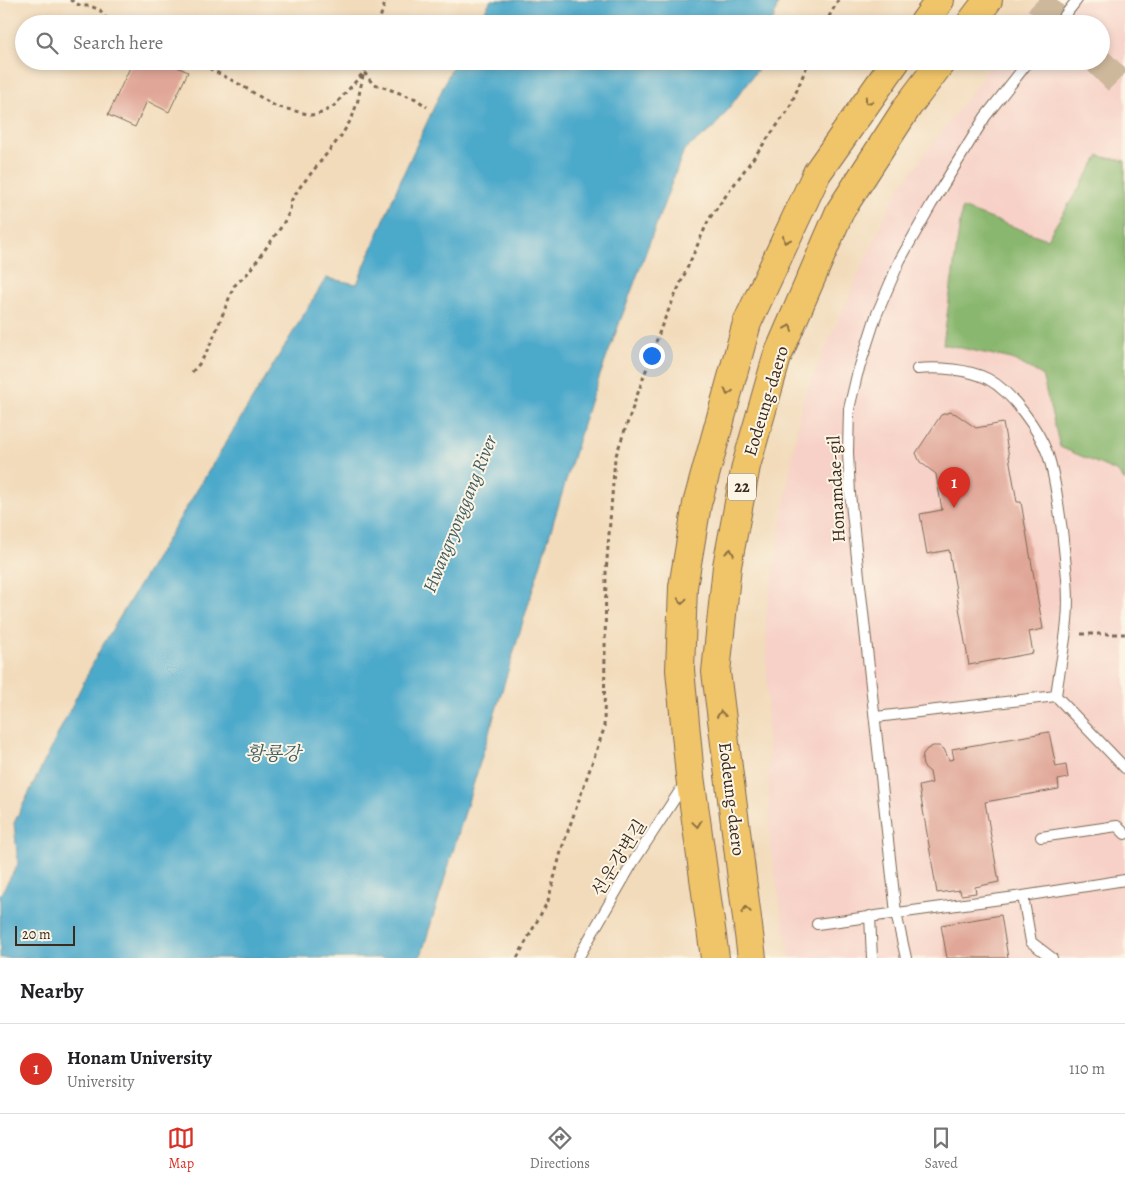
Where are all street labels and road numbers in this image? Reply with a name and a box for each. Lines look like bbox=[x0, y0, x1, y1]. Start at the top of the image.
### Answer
street label: Eodeung-daero bbox=[738, 343, 794, 459]
street label: Honamdae-gil bbox=[821, 434, 851, 543]
road number: 22 bbox=[728, 474, 756, 501]
street label: Eodeung-daero bbox=[713, 741, 751, 857]
street label: 선운강변길 bbox=[586, 815, 652, 901]

